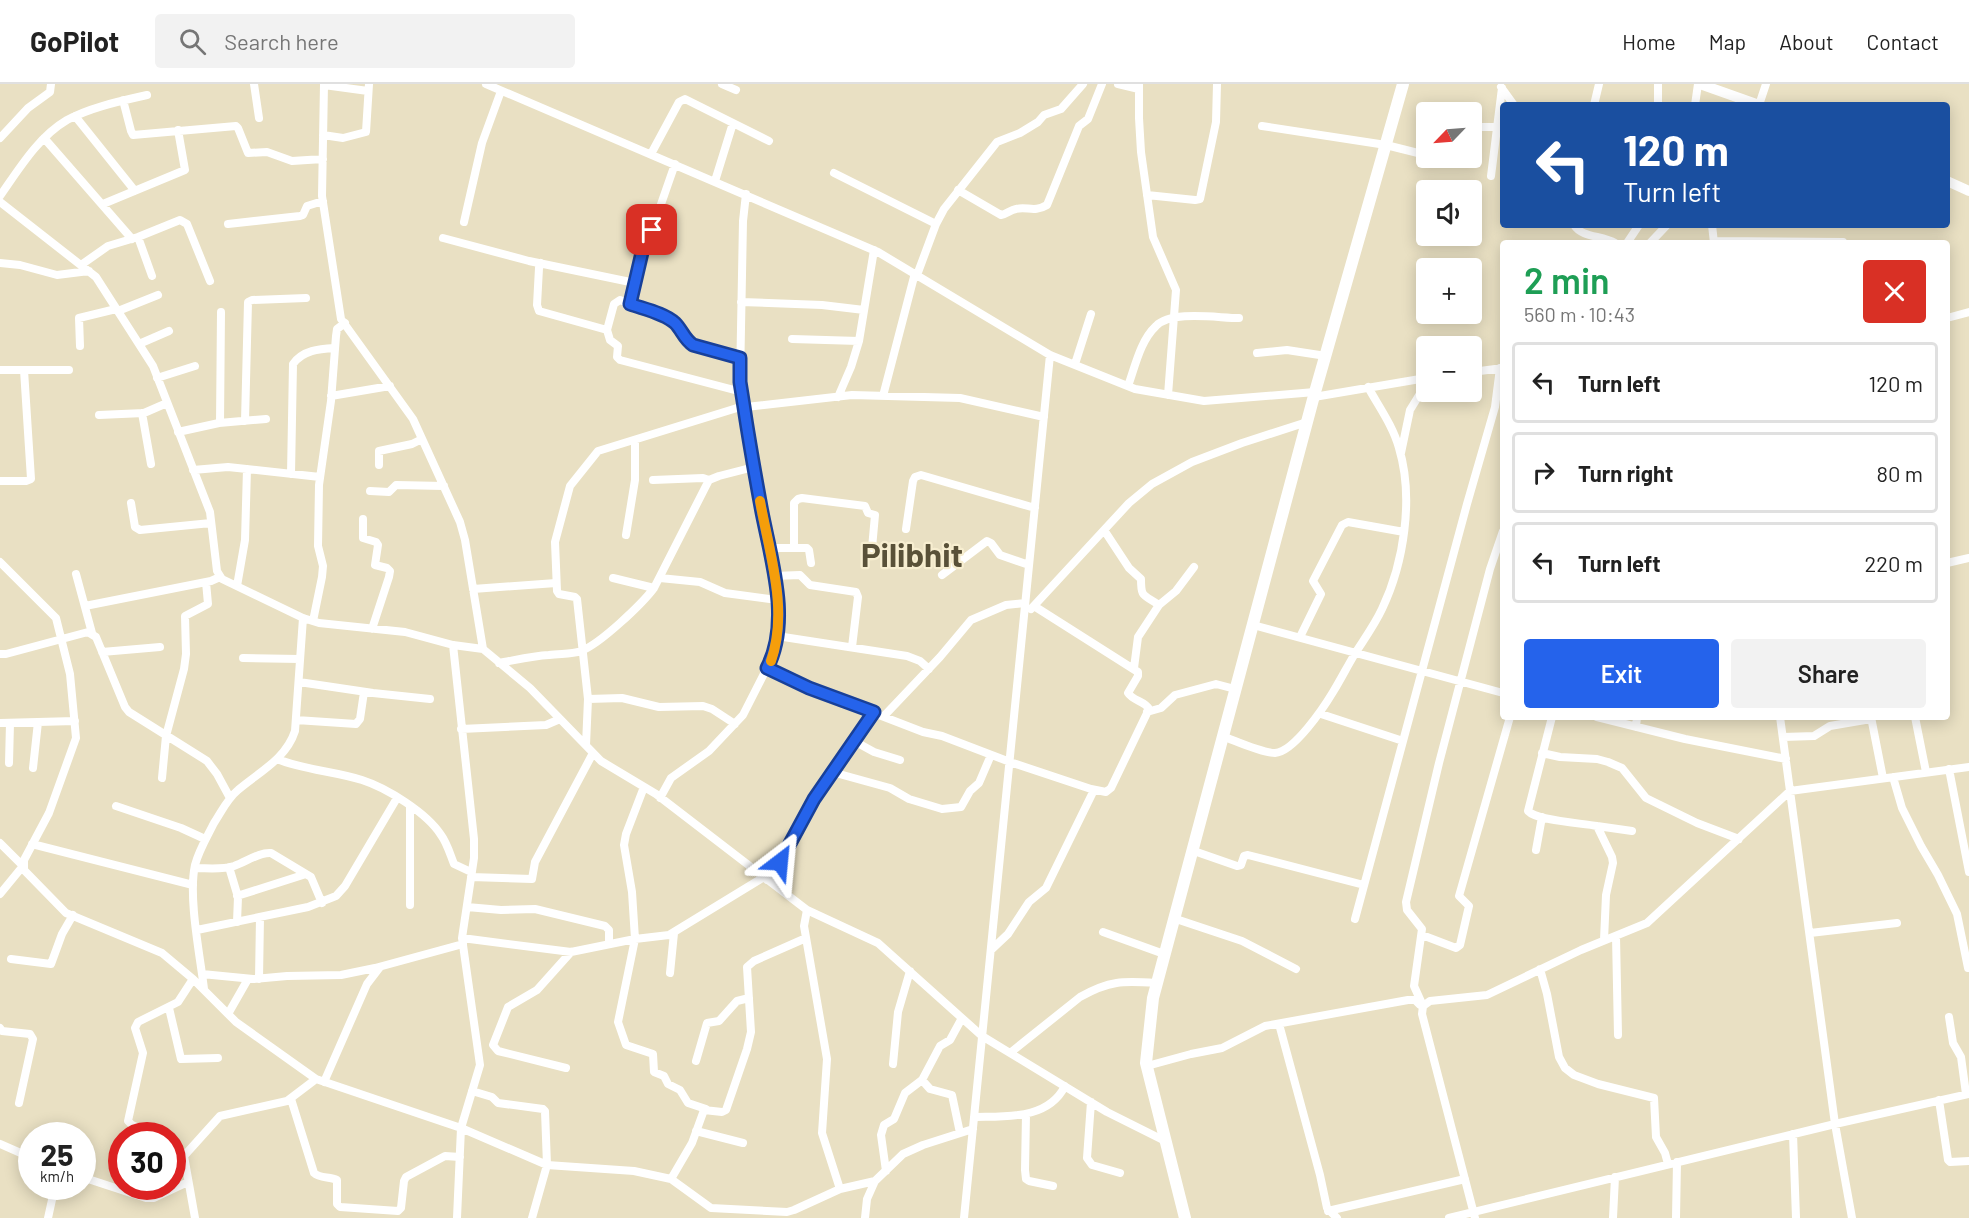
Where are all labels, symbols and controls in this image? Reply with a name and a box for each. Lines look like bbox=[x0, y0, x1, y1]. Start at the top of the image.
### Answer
search box bbox=[155, 14, 575, 68]
text: GoPilot bbox=[30, 24, 119, 58]
icon: search bbox=[176, 25, 209, 58]
text: Search here bbox=[224, 28, 339, 54]
text: Home bbox=[1622, 29, 1676, 54]
text: Map bbox=[1709, 29, 1746, 54]
text: About bbox=[1779, 29, 1834, 54]
text: Contact bbox=[1867, 29, 1939, 54]
north arrow bbox=[1416, 102, 1482, 168]
map controls bbox=[1416, 102, 1482, 402]
text: 120 m bbox=[1623, 124, 1729, 174]
icon: left bbox=[1524, 126, 1602, 204]
text: Turn left bbox=[1623, 175, 1721, 207]
button: sound bbox=[1416, 180, 1482, 246]
pin bbox=[626, 204, 677, 255]
icon: arrive bbox=[635, 213, 668, 246]
button: + bbox=[1416, 258, 1482, 324]
text: 2 min bbox=[1524, 258, 1610, 301]
button: close bbox=[1863, 260, 1926, 323]
text: 560 m · 10:43 bbox=[1524, 302, 1635, 326]
button: − bbox=[1416, 336, 1482, 402]
icon: left bbox=[1527, 366, 1560, 399]
text: Turn left bbox=[1578, 370, 1661, 396]
text: 120 m bbox=[1868, 370, 1923, 396]
icon: right bbox=[1527, 456, 1560, 489]
text: Turn right bbox=[1578, 460, 1673, 486]
text: 80 m bbox=[1877, 460, 1923, 486]
district label: Pilibhit bbox=[861, 534, 963, 574]
icon: left bbox=[1527, 546, 1560, 579]
text: Turn left bbox=[1578, 550, 1661, 576]
text: 220 m bbox=[1864, 550, 1923, 576]
button: Exit bbox=[1524, 639, 1719, 708]
button: Share bbox=[1731, 639, 1926, 708]
position arrow bbox=[748, 830, 812, 894]
speed limit sign: 30 bbox=[108, 1122, 186, 1200]
text: 25 bbox=[41, 1136, 73, 1172]
text: km/h bbox=[40, 1167, 74, 1185]

